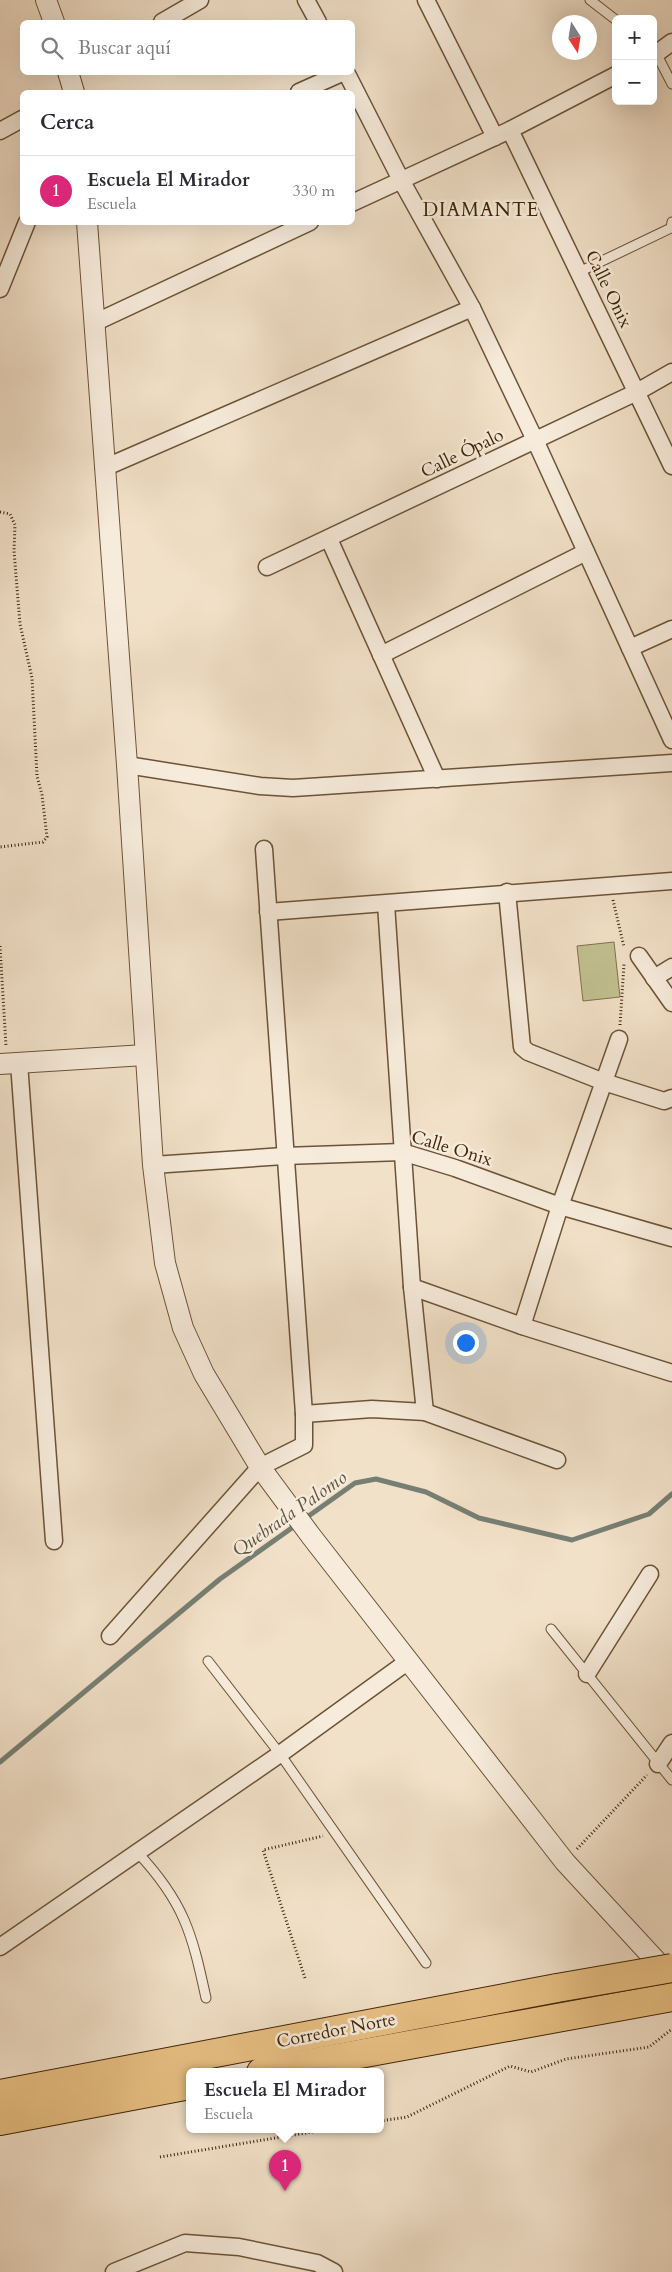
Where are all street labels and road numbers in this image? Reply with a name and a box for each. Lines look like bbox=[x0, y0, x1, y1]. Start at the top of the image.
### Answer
street label: Calle Onix bbox=[579, 246, 638, 332]
street label: Calle Ópalo bbox=[417, 423, 508, 484]
street label: Calle Onix bbox=[408, 1124, 495, 1173]
street label: Corredor Norte bbox=[274, 2007, 398, 2054]

